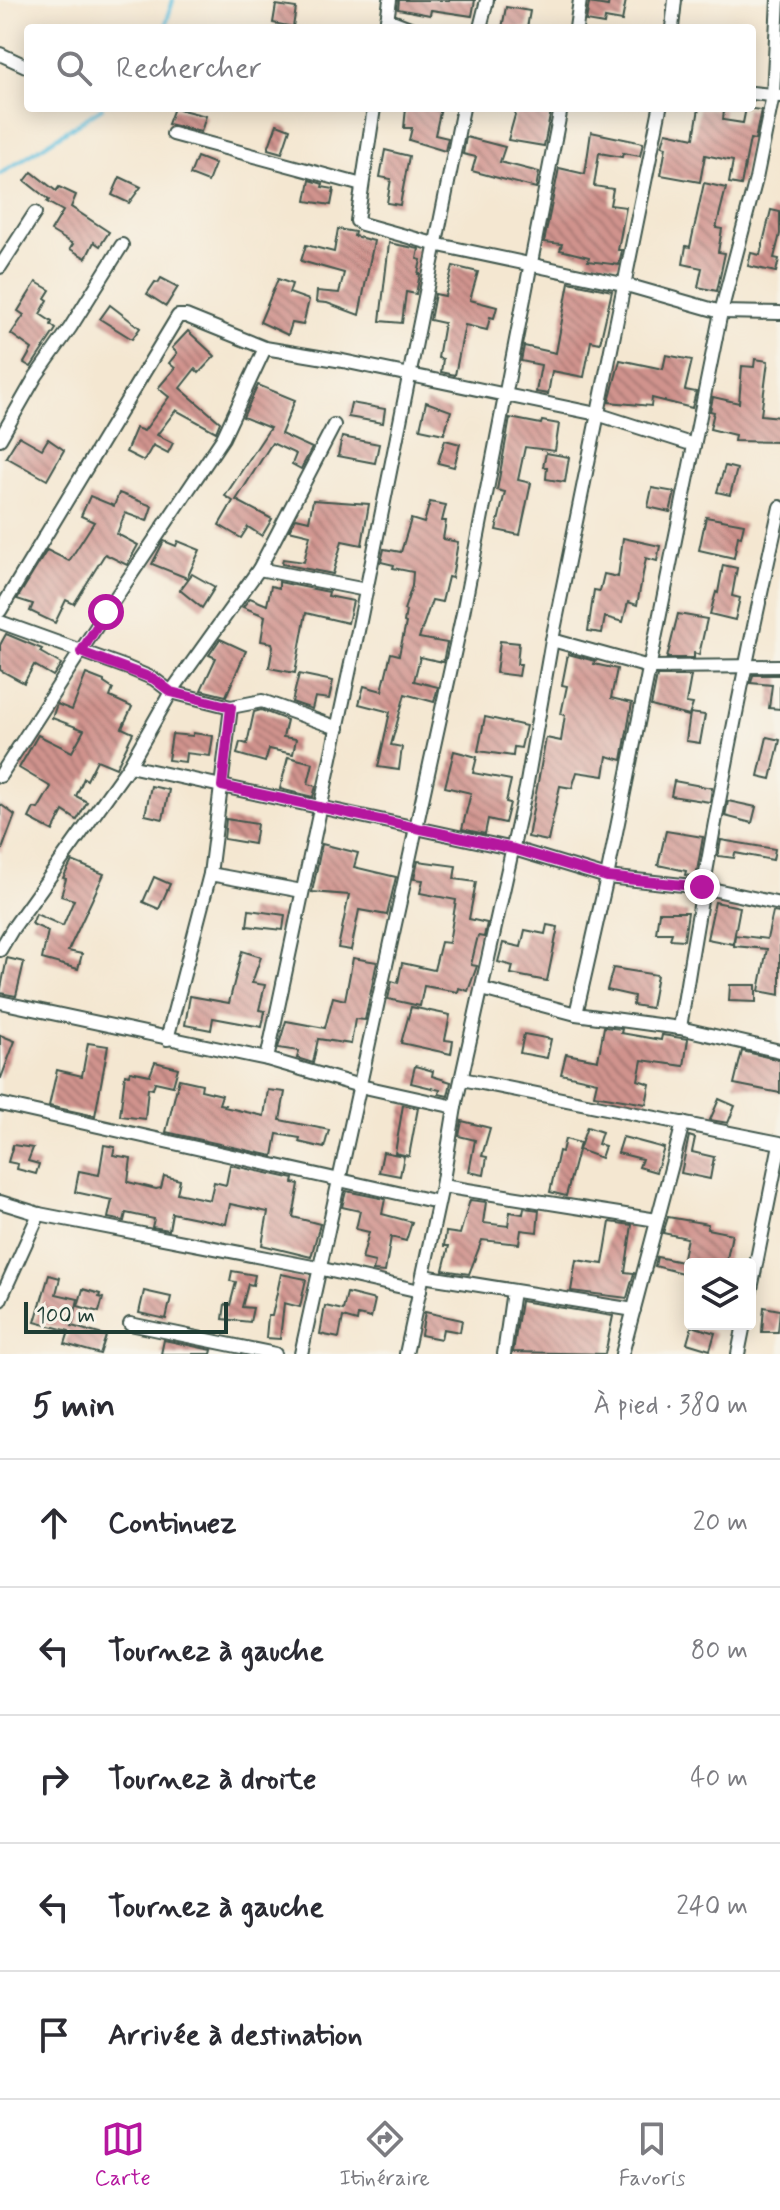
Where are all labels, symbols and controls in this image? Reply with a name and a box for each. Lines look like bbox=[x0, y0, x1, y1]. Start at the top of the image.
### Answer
search box bbox=[24, 24, 756, 112]
icon: search bbox=[52, 46, 96, 90]
text: Rechercher bbox=[116, 49, 262, 88]
route start bbox=[88, 594, 124, 630]
route end bbox=[684, 869, 720, 905]
map controls bbox=[684, 1258, 756, 1330]
button: layers bbox=[684, 1258, 756, 1330]
scale bar bbox=[24, 1298, 228, 1334]
text: 100 m bbox=[36, 1302, 95, 1330]
text: 5 min bbox=[32, 1384, 115, 1429]
text: À pied · 380 m bbox=[593, 1389, 748, 1423]
icon: ahead bbox=[32, 1501, 76, 1545]
text: Continuez bbox=[108, 1504, 237, 1543]
text: 20 m bbox=[693, 1506, 748, 1540]
icon: left bbox=[32, 1629, 76, 1673]
text: Tournez à gauche bbox=[108, 1632, 324, 1671]
text: 80 m bbox=[691, 1634, 748, 1668]
icon: right bbox=[32, 1757, 76, 1801]
text: Tournez à droite bbox=[108, 1760, 317, 1799]
text: 40 m bbox=[690, 1762, 748, 1796]
icon: left bbox=[32, 1885, 76, 1929]
text: Tournez à gauche bbox=[108, 1888, 324, 1927]
text: 240 m bbox=[676, 1890, 748, 1924]
icon: arrive bbox=[32, 2013, 76, 2057]
text: Arrivée à destination bbox=[108, 2016, 363, 2055]
tab: Carte bbox=[94, 2117, 151, 2193]
tab: Itinéraire bbox=[340, 2117, 430, 2193]
tab: Favoris bbox=[619, 2117, 686, 2193]

